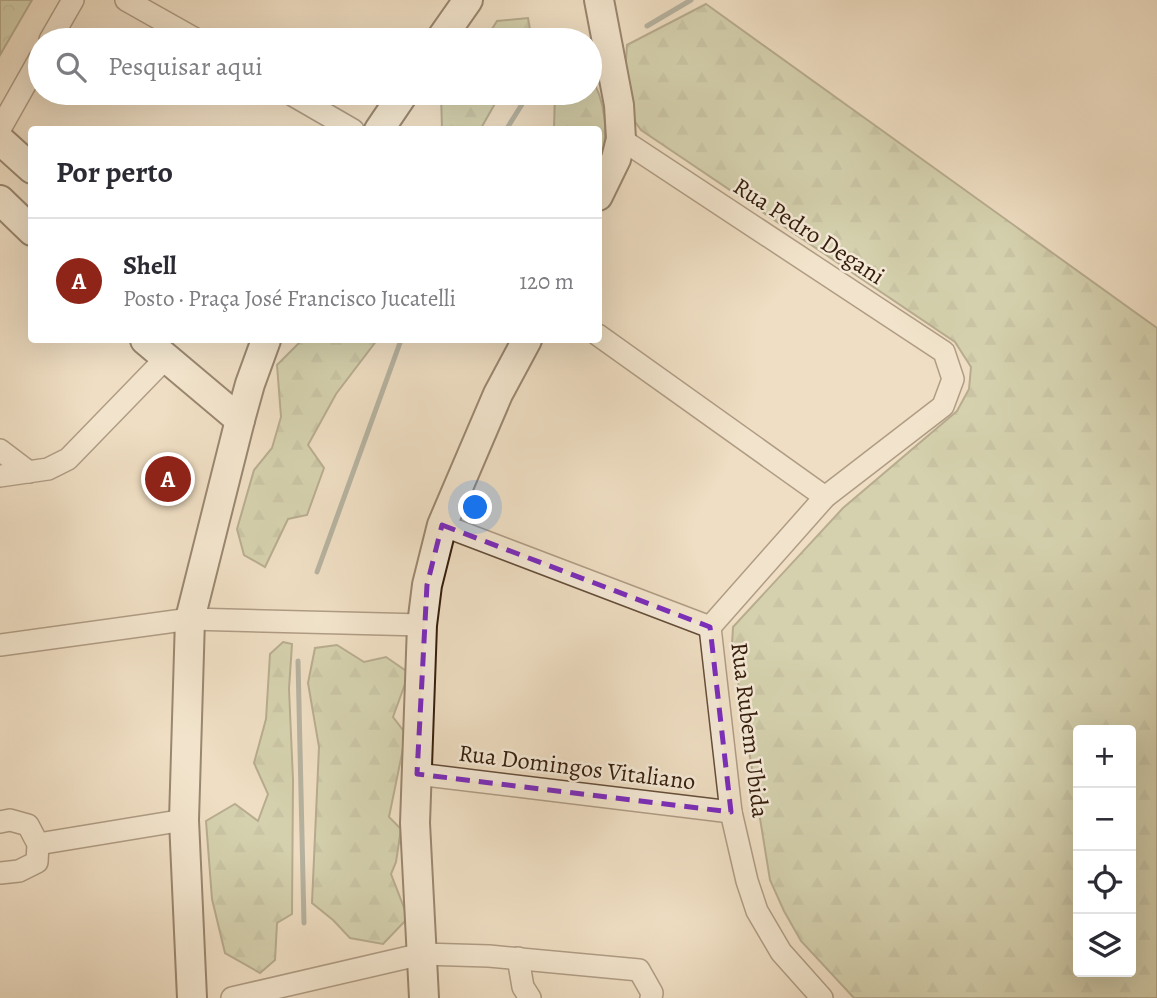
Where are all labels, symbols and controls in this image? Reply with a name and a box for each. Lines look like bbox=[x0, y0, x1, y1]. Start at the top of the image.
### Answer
search box bbox=[28, 28, 602, 105]
icon: search bbox=[52, 48, 90, 86]
text: Pesquisar aqui bbox=[108, 49, 263, 84]
text: Por perto bbox=[56, 152, 173, 192]
street label: Rua Pedro Degani bbox=[727, 170, 891, 292]
text: Shell bbox=[123, 248, 177, 283]
text: A bbox=[72, 266, 86, 297]
text: 120 m bbox=[519, 266, 574, 297]
text: Posto · Praça José Francisco Jucatelli bbox=[123, 283, 456, 314]
pin: A bbox=[145, 453, 191, 505]
your location bbox=[458, 490, 492, 524]
street label: Rua Rubem Ubida bbox=[723, 640, 777, 821]
map controls bbox=[1073, 725, 1136, 977]
button: + bbox=[1073, 725, 1136, 788]
street label: Rua Domingos Vitaliano bbox=[457, 737, 697, 797]
button: − bbox=[1073, 788, 1136, 851]
button: locate bbox=[1073, 851, 1136, 914]
button: layers bbox=[1073, 914, 1136, 977]

